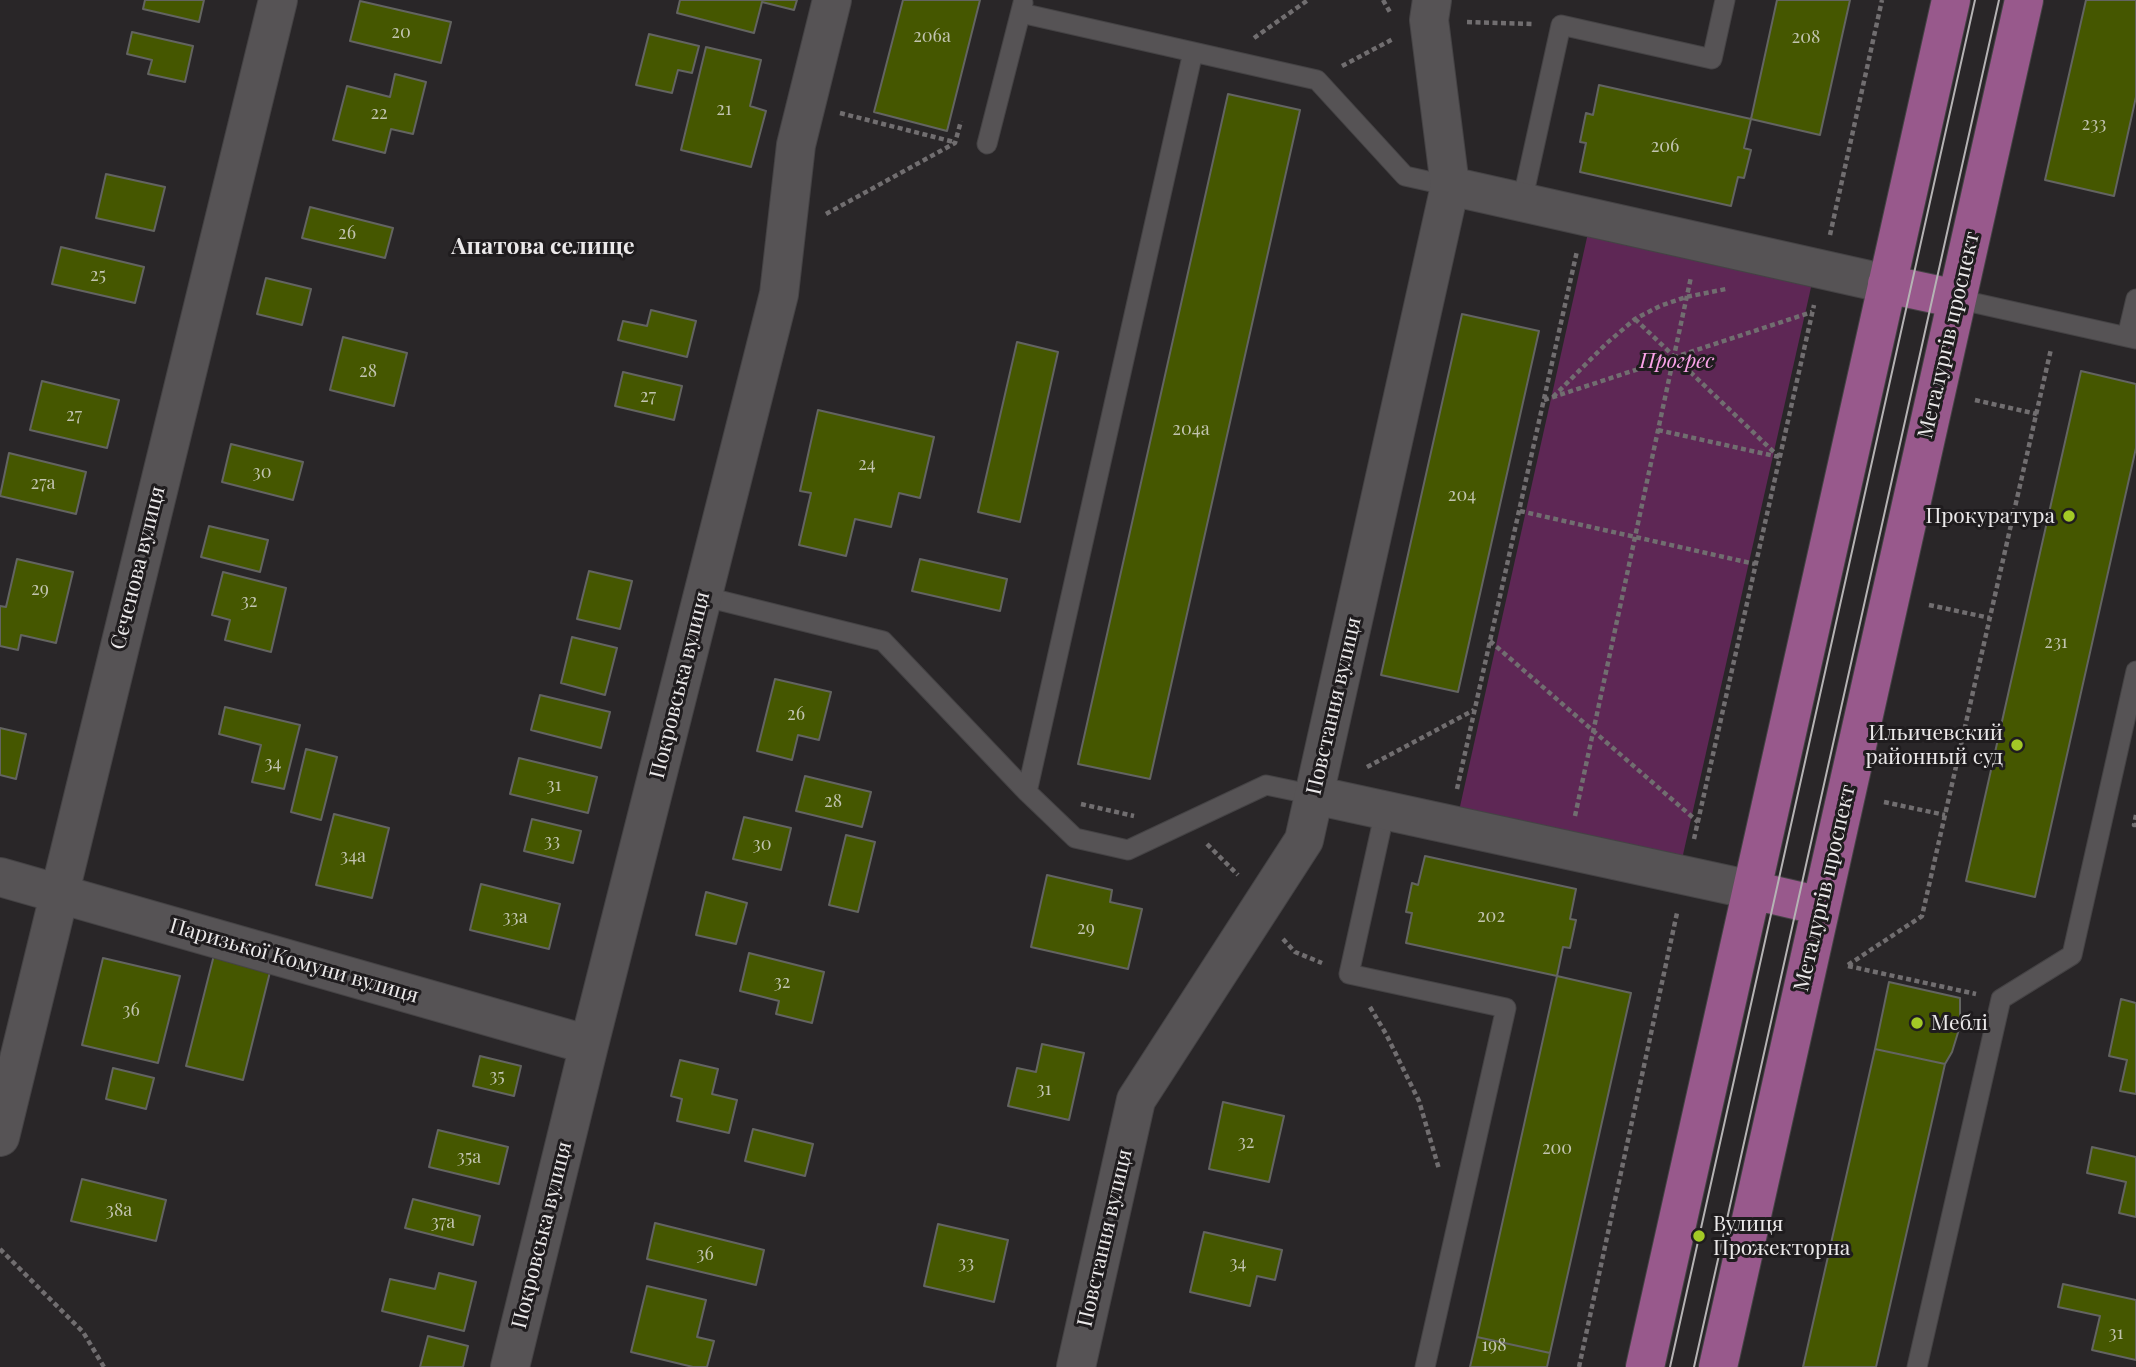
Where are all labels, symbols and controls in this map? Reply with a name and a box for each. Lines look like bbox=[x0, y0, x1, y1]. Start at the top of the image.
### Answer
house number: 20 bbox=[391, 21, 411, 43]
house number: 206а bbox=[913, 25, 951, 47]
house number: 208 bbox=[1792, 26, 1820, 48]
house number: 21 bbox=[716, 98, 732, 120]
house number: 22 bbox=[370, 102, 388, 124]
house number: 233 bbox=[2082, 113, 2106, 135]
house number: 206 bbox=[1651, 135, 1679, 157]
house number: 26 bbox=[338, 222, 356, 244]
street label: Металургів проспект bbox=[1913, 229, 1985, 441]
district label: Апатова селище bbox=[451, 233, 635, 261]
house number: 25 bbox=[90, 264, 106, 286]
park label: Прогрес bbox=[1640, 348, 1714, 374]
house number: 28 bbox=[359, 360, 377, 382]
house number: 27 bbox=[640, 385, 656, 407]
house number: 27 bbox=[66, 404, 82, 426]
house number: 204а bbox=[1172, 418, 1210, 440]
house number: 24 bbox=[858, 453, 876, 475]
house number: 30 bbox=[253, 461, 271, 483]
house number: 27а bbox=[31, 472, 55, 494]
street label: Сєченова вулиця bbox=[106, 484, 170, 652]
house number: 204 bbox=[1448, 484, 1476, 506]
place label: Прокуратура bbox=[1925, 503, 2055, 529]
marker: Прокуратура bbox=[2061, 508, 2077, 524]
house number: 29 bbox=[31, 578, 49, 600]
street label: Покровська вулиця bbox=[645, 589, 715, 781]
house number: 32 bbox=[241, 590, 257, 612]
street label: Повстання вулиця bbox=[1301, 615, 1367, 797]
house number: 231 bbox=[2044, 631, 2068, 653]
house number: 26 bbox=[787, 703, 805, 725]
place label: Ильичевский районный суд bbox=[1865, 720, 2003, 770]
marker: Ильичевский районный суд bbox=[2009, 737, 2025, 753]
house number: 34 bbox=[264, 752, 282, 774]
house number: 31 bbox=[547, 774, 561, 796]
street label: Металургів проспект bbox=[1789, 782, 1861, 994]
house number: 28 bbox=[824, 790, 842, 812]
house number: 33 bbox=[544, 830, 560, 852]
house number: 30 bbox=[753, 833, 771, 855]
house number: 34а bbox=[340, 845, 366, 867]
house number: 202 bbox=[1477, 905, 1505, 927]
house number: 33а bbox=[502, 906, 528, 928]
street label: Паризької Комуни вулиця bbox=[167, 913, 421, 1009]
house number: 29 bbox=[1077, 917, 1095, 939]
house number: 32 bbox=[774, 971, 790, 993]
house number: 36 bbox=[122, 999, 140, 1021]
place label: Меблі bbox=[1931, 1010, 1988, 1036]
marker: Меблі bbox=[1909, 1015, 1925, 1031]
house number: 35 bbox=[489, 1065, 505, 1087]
house number: 31 bbox=[1037, 1078, 1051, 1100]
house number: 32 bbox=[1238, 1131, 1254, 1153]
house number: 200 bbox=[1542, 1137, 1572, 1159]
street label: Покровська вулиця bbox=[507, 1139, 577, 1331]
house number: 35а bbox=[457, 1146, 481, 1168]
street label: Повстання вулиця bbox=[1072, 1147, 1138, 1329]
house number: 38а bbox=[106, 1199, 132, 1221]
house number: 37а bbox=[431, 1211, 455, 1233]
place label: Вулиця Прожекторна bbox=[1713, 1211, 1850, 1261]
marker: Вулиця Прожекторна bbox=[1691, 1228, 1707, 1244]
house number: 36 bbox=[696, 1243, 714, 1265]
house number: 33 bbox=[958, 1252, 974, 1274]
house number: 34 bbox=[1229, 1252, 1247, 1274]
house number: 31 bbox=[2109, 1322, 2123, 1344]
house number: 198 bbox=[1481, 1334, 1507, 1356]

